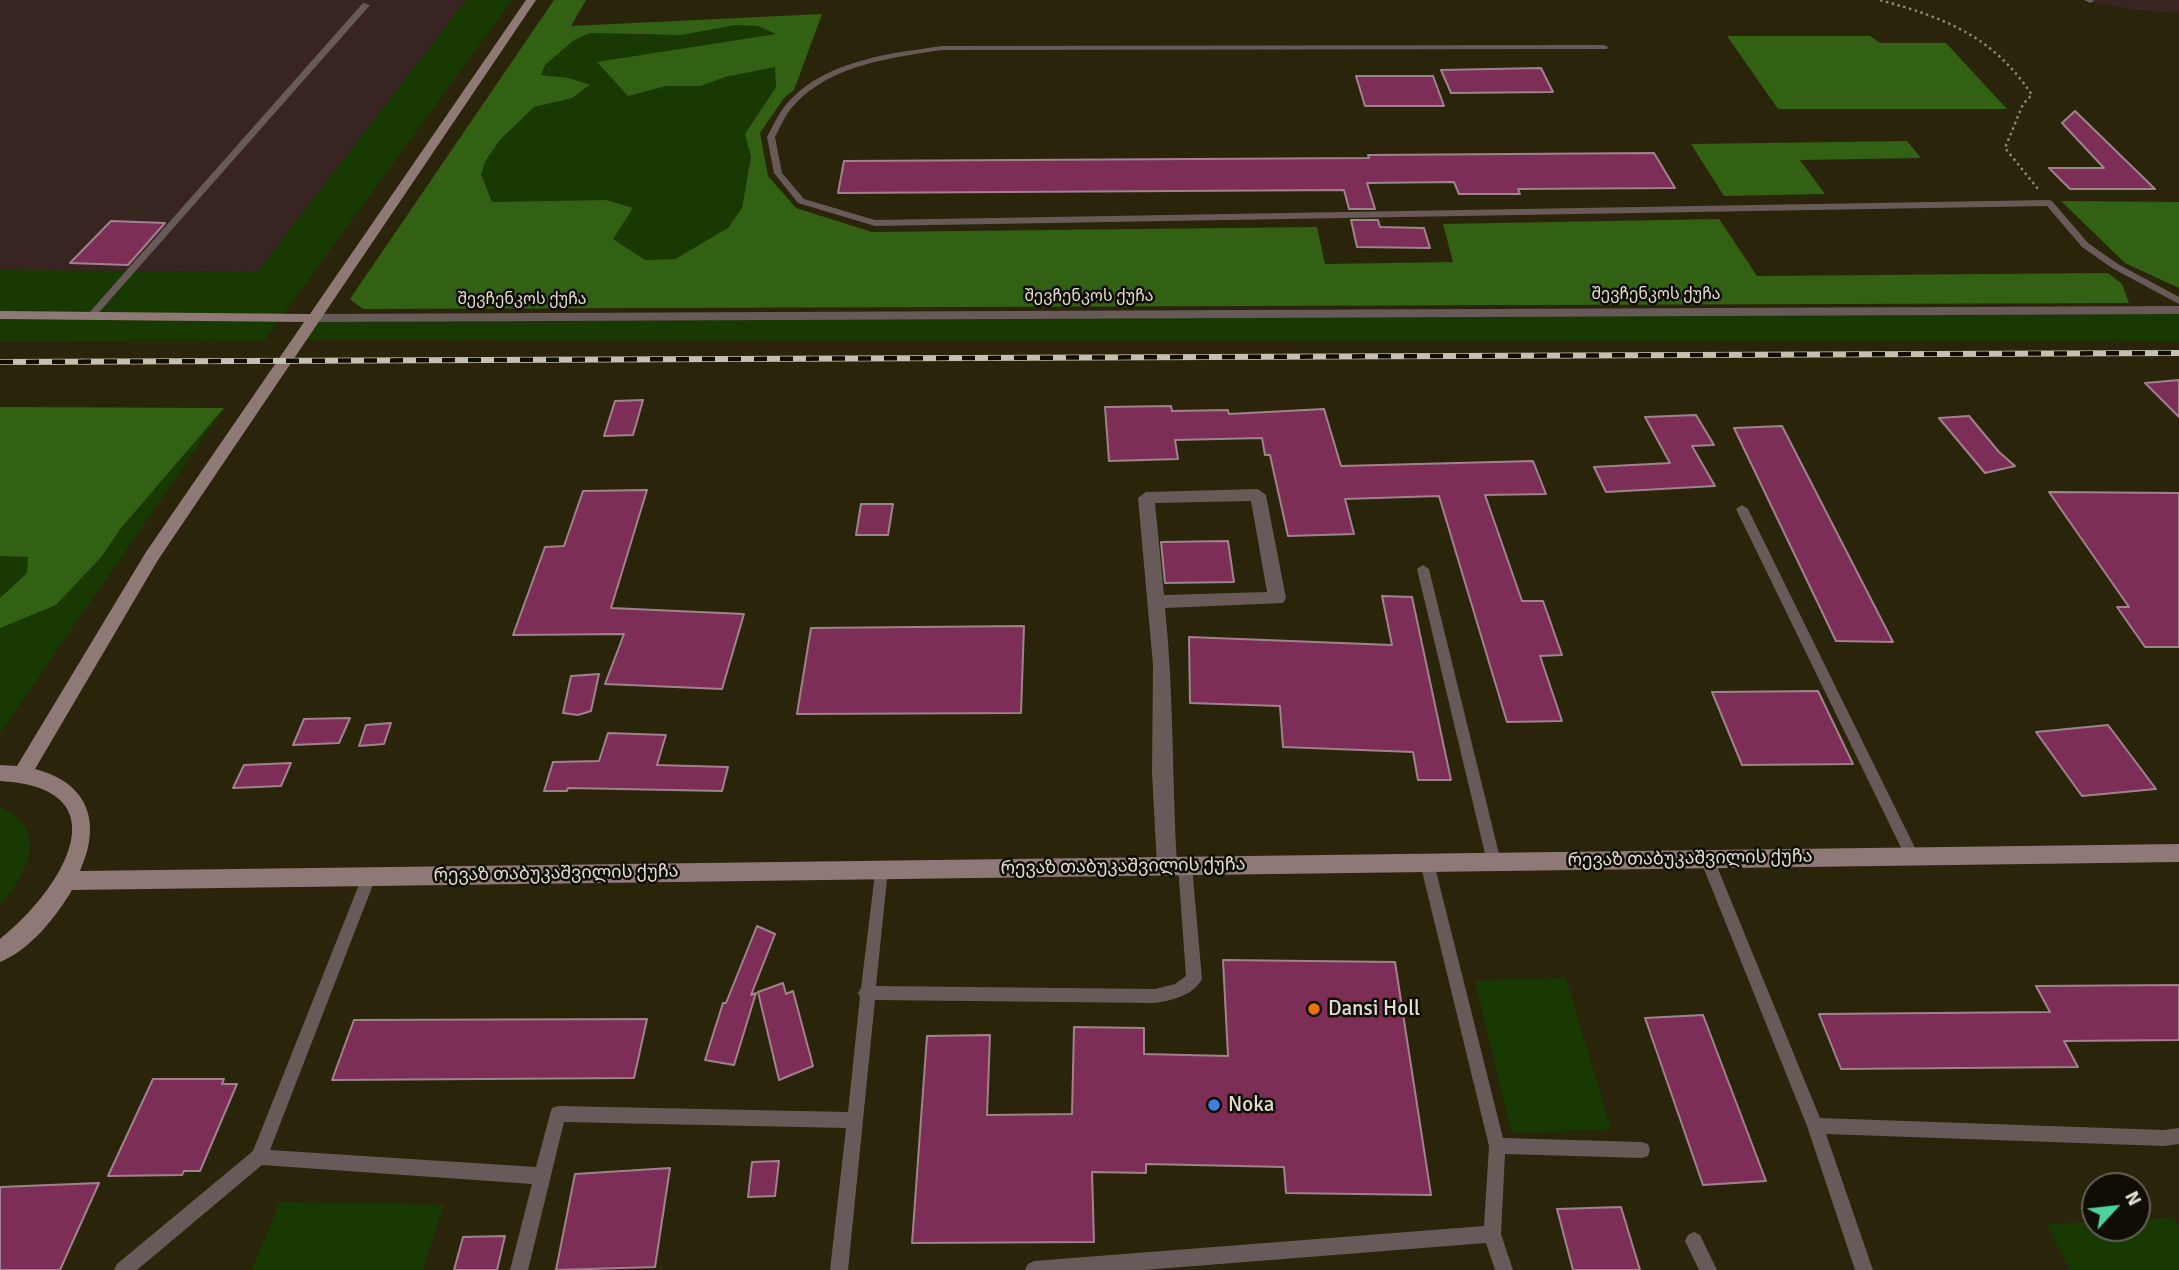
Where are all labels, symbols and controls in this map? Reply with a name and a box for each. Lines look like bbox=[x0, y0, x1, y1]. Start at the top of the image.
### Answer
street label: შევჩენკოს ქუჩა bbox=[1591, 285, 1721, 305]
street label: შევჩენკოს ქუჩა bbox=[1024, 287, 1154, 307]
street label: შევჩენკოს ქუჩა bbox=[457, 290, 587, 310]
street label: რევაზ თაბუკაშვილის ქუჩა bbox=[1567, 846, 1813, 872]
street label: რევაზ თაბუკაშვილის ქუჩა bbox=[1000, 854, 1246, 880]
street label: რევაზ თაბუკაშვილის ქუჩა bbox=[433, 861, 679, 887]
place label: Dansi Holl bbox=[1328, 996, 1420, 1022]
marker: Dansi Holl bbox=[1306, 1001, 1322, 1017]
place label: Noka bbox=[1228, 1092, 1274, 1118]
marker: Noka bbox=[1206, 1097, 1222, 1113]
north arrow bbox=[2081, 1172, 2151, 1242]
text: N bbox=[2119, 1187, 2147, 1210]

